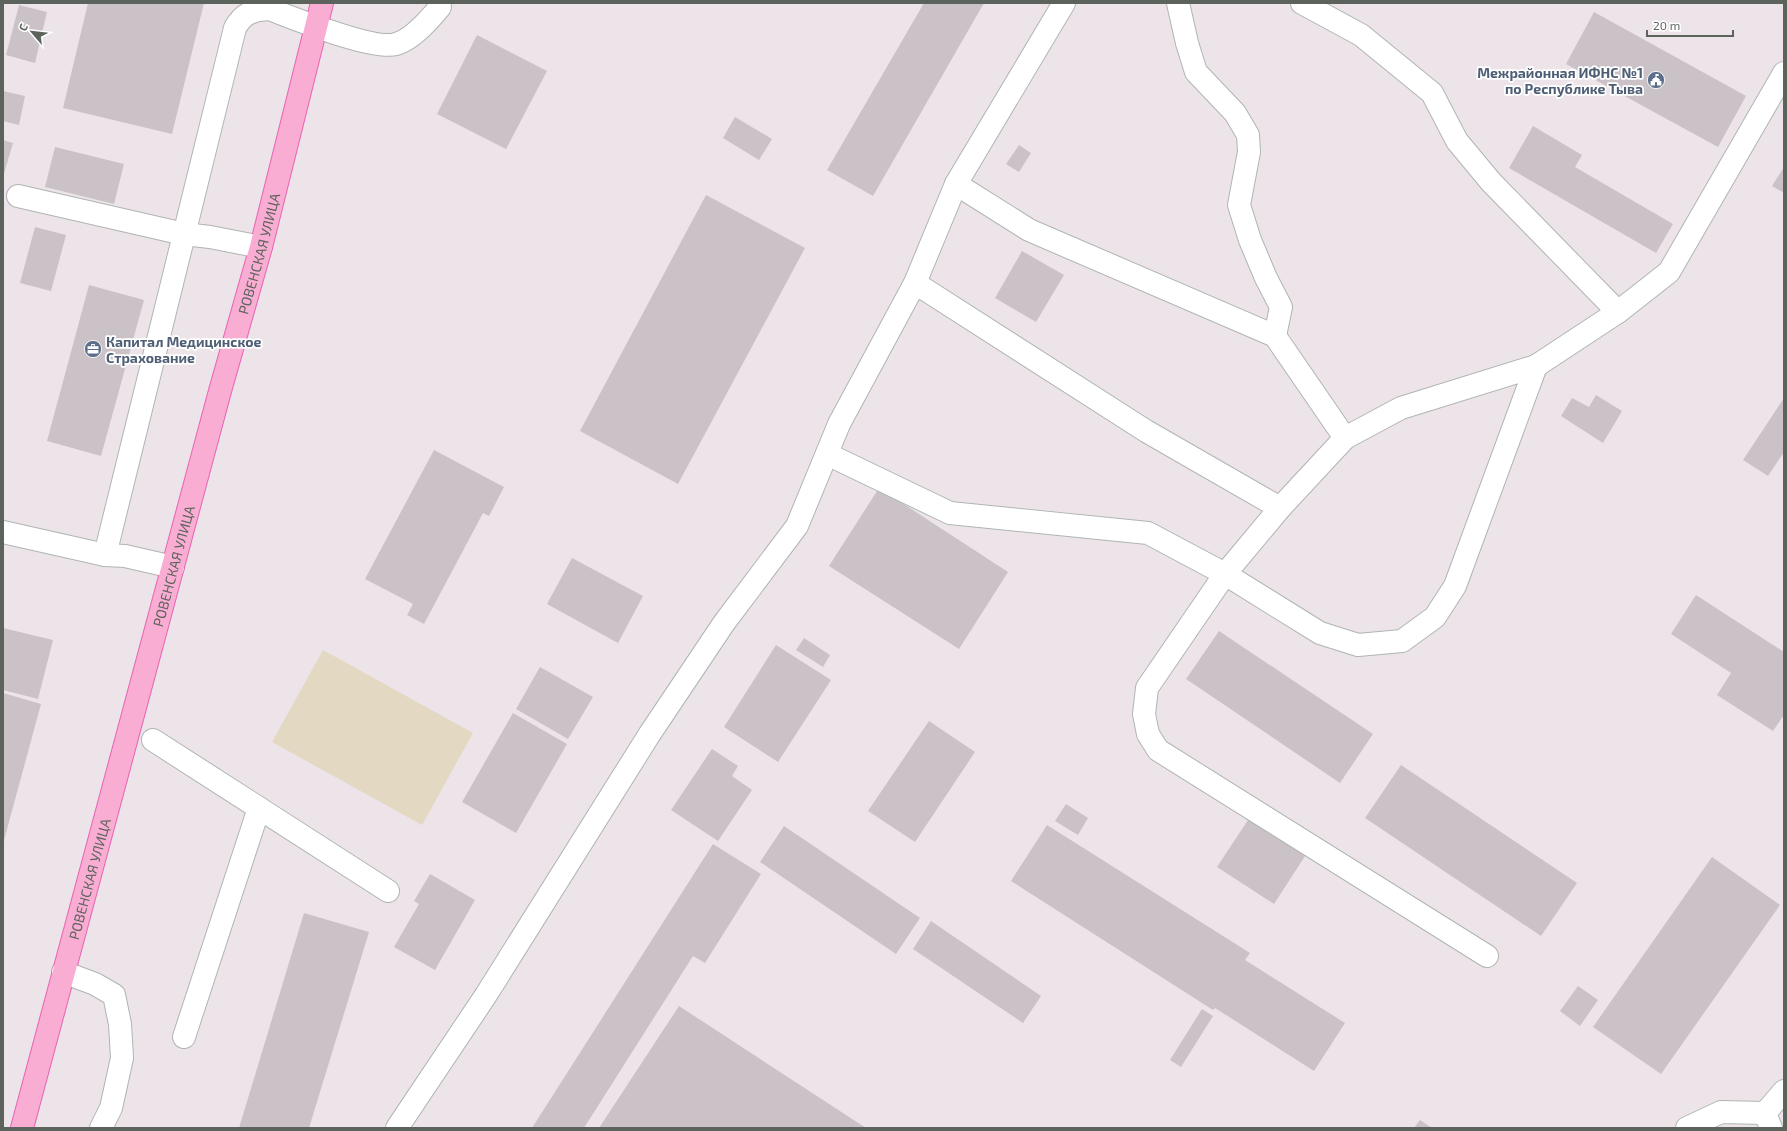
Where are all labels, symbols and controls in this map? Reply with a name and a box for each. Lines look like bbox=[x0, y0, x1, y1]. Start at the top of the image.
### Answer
north arrow bbox=[12, 12, 52, 52]
scale bar bbox=[1647, 12, 1733, 38]
text: 20 m bbox=[1653, 18, 1680, 32]
text: С bbox=[15, 21, 30, 33]
place label: Межрайонная ИФНС №1 по Республике Тыва bbox=[1477, 64, 1643, 97]
public building icon: Межрайонная ИФНС №1 по Республике Тыва bbox=[1646, 70, 1666, 90]
street label: РОВЕНСКАЯ УЛИЦА bbox=[234, 191, 283, 316]
place label: Капитал Медицинское Страхование bbox=[106, 333, 262, 366]
office icon: Капитал Медицинское Страхование bbox=[83, 339, 103, 359]
street label: РОВЕНСКАЯ УЛИЦА bbox=[149, 503, 197, 628]
street label: РОВЕНСКАЯ УЛИЦА bbox=[65, 816, 113, 941]

